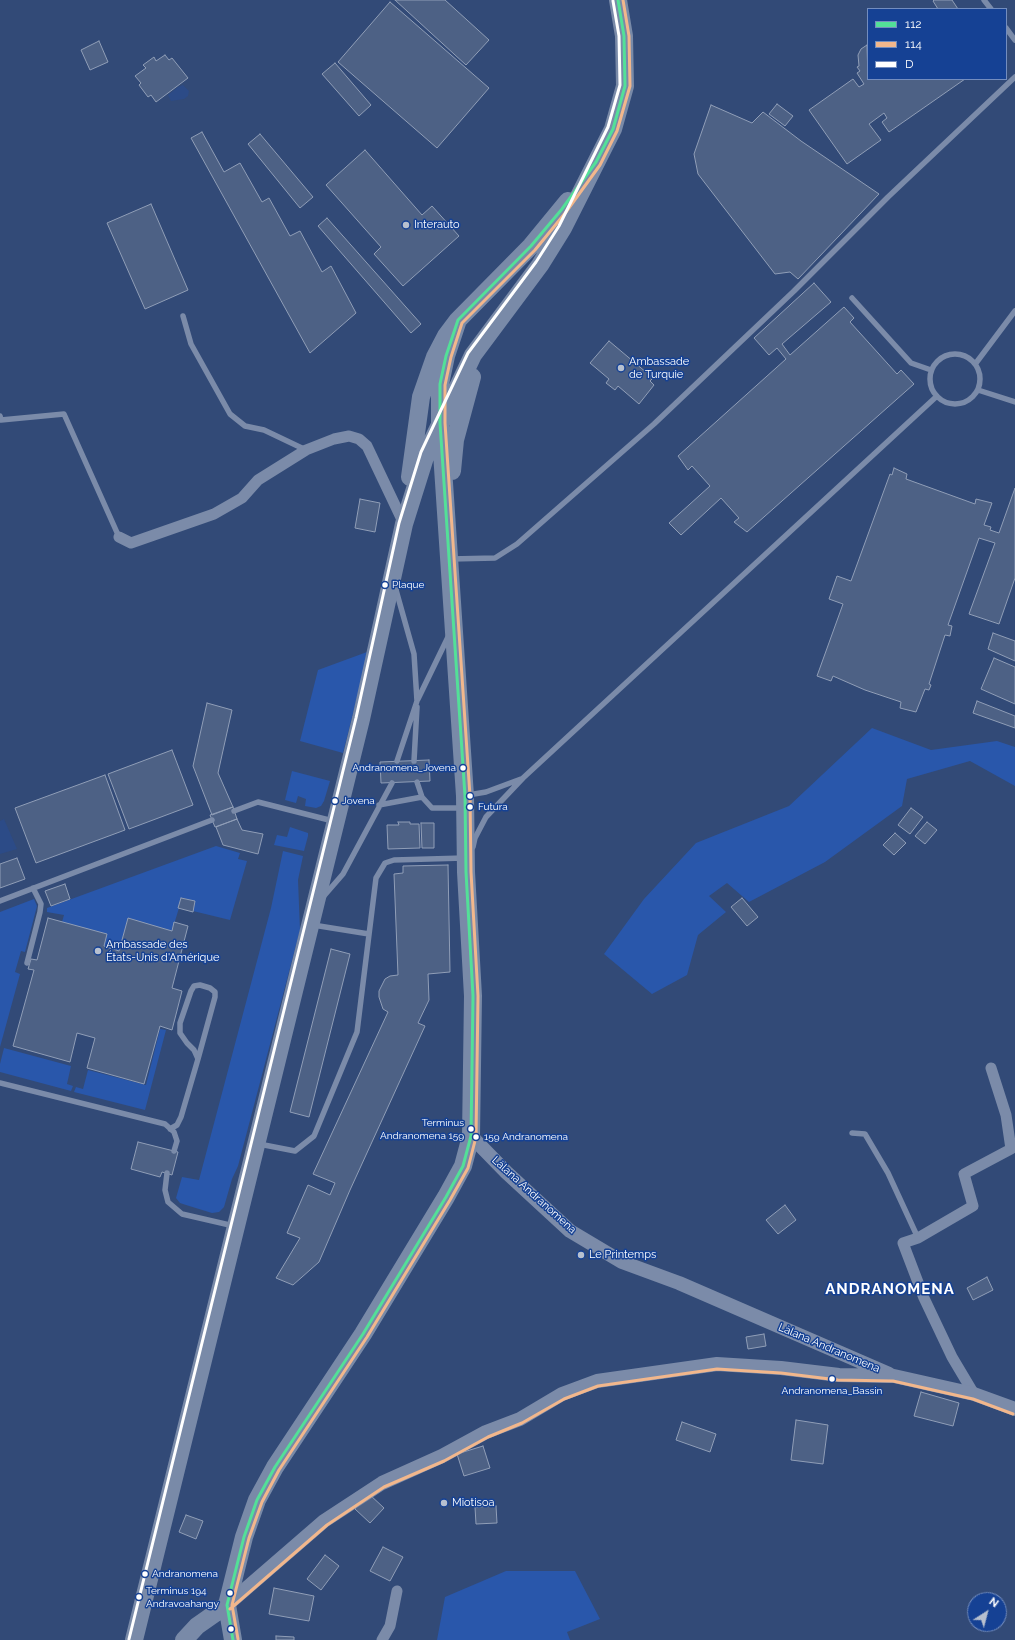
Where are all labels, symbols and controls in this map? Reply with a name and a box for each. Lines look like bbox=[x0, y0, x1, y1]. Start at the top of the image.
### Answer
legend bbox=[867, 8, 1007, 80]
text: 112 bbox=[905, 17, 922, 31]
text: 114 bbox=[905, 37, 922, 51]
text: D bbox=[905, 57, 914, 71]
place label: Interauto bbox=[414, 218, 460, 232]
marker: Interauto bbox=[401, 220, 411, 230]
place label: Ambassade de Turquie bbox=[629, 355, 689, 381]
marker: Ambassade de Turquie bbox=[616, 363, 626, 373]
place label: Plaque bbox=[392, 579, 424, 591]
marker: Plaque bbox=[380, 580, 390, 590]
place label: Andranomena_Jovena bbox=[352, 762, 456, 774]
marker: Andranomena_Jovena bbox=[458, 763, 468, 773]
unlabelled marker bbox=[465, 791, 475, 801]
place label: Jovena bbox=[342, 795, 375, 807]
marker: Jovena bbox=[330, 796, 340, 806]
place label: Futura bbox=[478, 801, 508, 813]
marker: Futura bbox=[465, 802, 475, 812]
place label: Ambassade des États-Unis d'Amérique bbox=[106, 938, 219, 964]
marker: Ambassade des États-Unis d'Amérique bbox=[93, 946, 103, 956]
place label: Terminus Andranomena 159 bbox=[380, 1117, 464, 1140]
marker: Terminus Andranomena 159 bbox=[466, 1124, 476, 1134]
place label: 159 Andranomena bbox=[484, 1131, 568, 1143]
marker: 159 Andranomena bbox=[471, 1132, 481, 1142]
street label: Làlana Andranomena bbox=[489, 1154, 579, 1236]
place label: Le Printemps bbox=[589, 1248, 656, 1262]
marker: Le Printemps bbox=[576, 1250, 586, 1260]
district label: ANDRANOMENA bbox=[825, 1280, 955, 1298]
street label: Làlana Andranomena bbox=[776, 1321, 882, 1375]
marker: Andranomena_Bassin bbox=[827, 1374, 837, 1384]
place label: Andranomena_Bassin bbox=[782, 1385, 882, 1397]
place label: Miotisoa bbox=[452, 1496, 494, 1510]
marker: Miotisoa bbox=[439, 1498, 449, 1508]
place label: Andranomena bbox=[152, 1568, 218, 1580]
marker: Andranomena bbox=[140, 1569, 150, 1579]
place label: Terminus 194 Andravoahangy bbox=[146, 1585, 219, 1608]
unlabelled marker bbox=[225, 1588, 235, 1598]
marker: Terminus 194 Andravoahangy bbox=[134, 1592, 144, 1602]
north arrow bbox=[967, 1592, 1007, 1632]
text: N bbox=[987, 1595, 1001, 1610]
unlabelled marker bbox=[226, 1624, 236, 1634]

